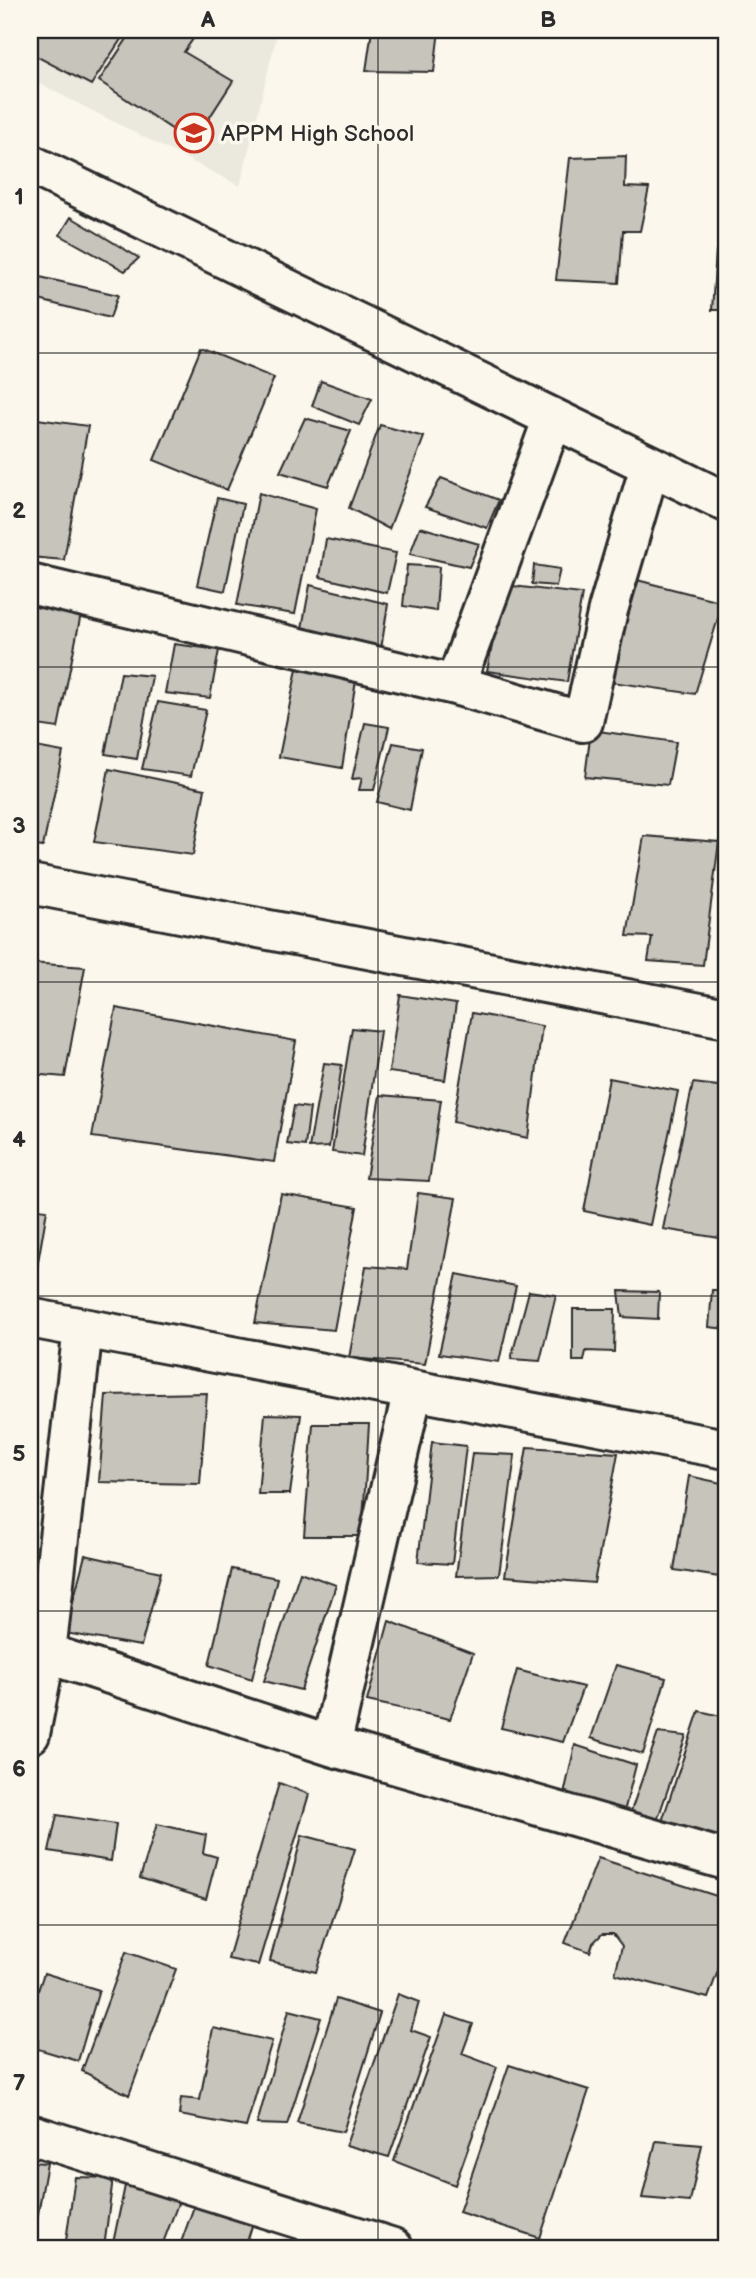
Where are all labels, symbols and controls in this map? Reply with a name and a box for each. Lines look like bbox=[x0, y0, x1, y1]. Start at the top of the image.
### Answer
text: A bbox=[200, 6, 216, 34]
text: B bbox=[540, 6, 556, 34]
school or university icon: APPM High School bbox=[173, 112, 215, 154]
place label: APPM High School bbox=[221, 120, 414, 148]
text: 1 bbox=[14, 183, 24, 211]
text: 2 bbox=[12, 497, 26, 525]
text: 3 bbox=[12, 812, 26, 840]
text: 4 bbox=[12, 1126, 26, 1154]
text: 5 bbox=[12, 1440, 26, 1468]
text: 6 bbox=[12, 1755, 26, 1783]
text: 7 bbox=[13, 2069, 26, 2097]

